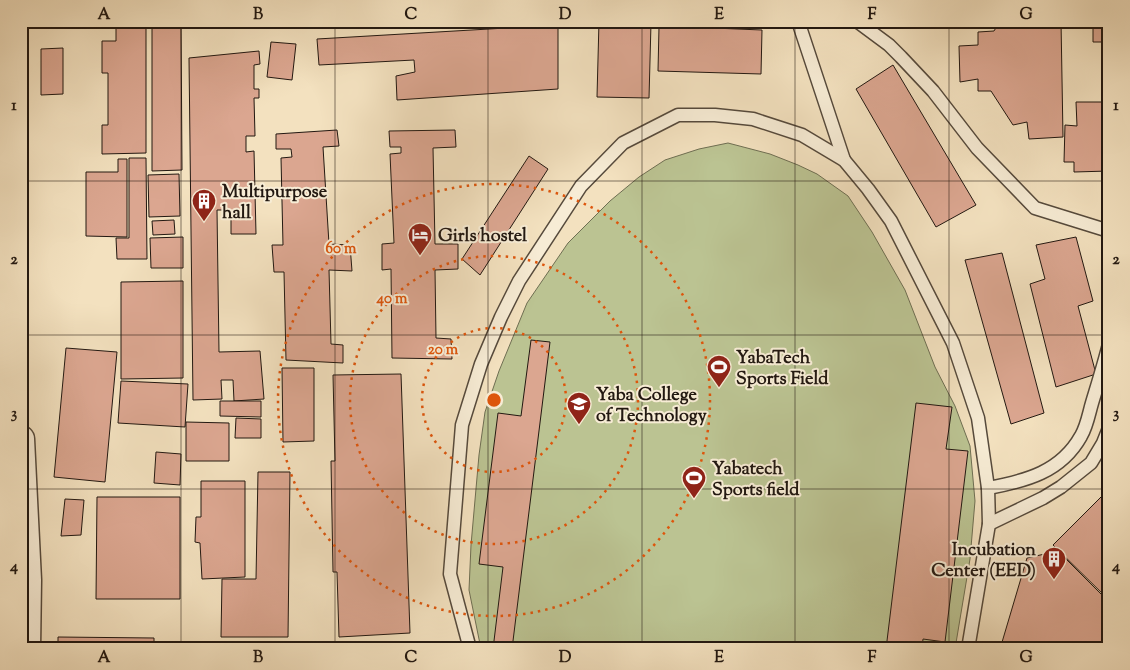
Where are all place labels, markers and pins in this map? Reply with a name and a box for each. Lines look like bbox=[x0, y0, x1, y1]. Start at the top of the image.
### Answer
place label: Multipurpose hall bbox=[222, 180, 328, 227]
building icon: Multipurpose hall bbox=[191, 188, 217, 222]
hotel icon: Girls hostel bbox=[407, 222, 433, 256]
place label: Girls hostel bbox=[438, 224, 528, 250]
place label: YabaTech Sports Field bbox=[736, 346, 829, 393]
sports icon: YabaTech Sports Field bbox=[706, 354, 732, 388]
place label: Yaba College of Technology bbox=[596, 383, 707, 430]
centre of rings bbox=[485, 391, 503, 409]
school or university icon: Yaba College of Technology bbox=[566, 391, 592, 425]
place label: Yabatech Sports field bbox=[712, 457, 800, 504]
sports icon: Yabatech Sports field bbox=[681, 465, 707, 499]
place label: Incubation Center (EED) bbox=[931, 538, 1036, 585]
building icon: Incubation Center (EED) bbox=[1041, 546, 1067, 580]

